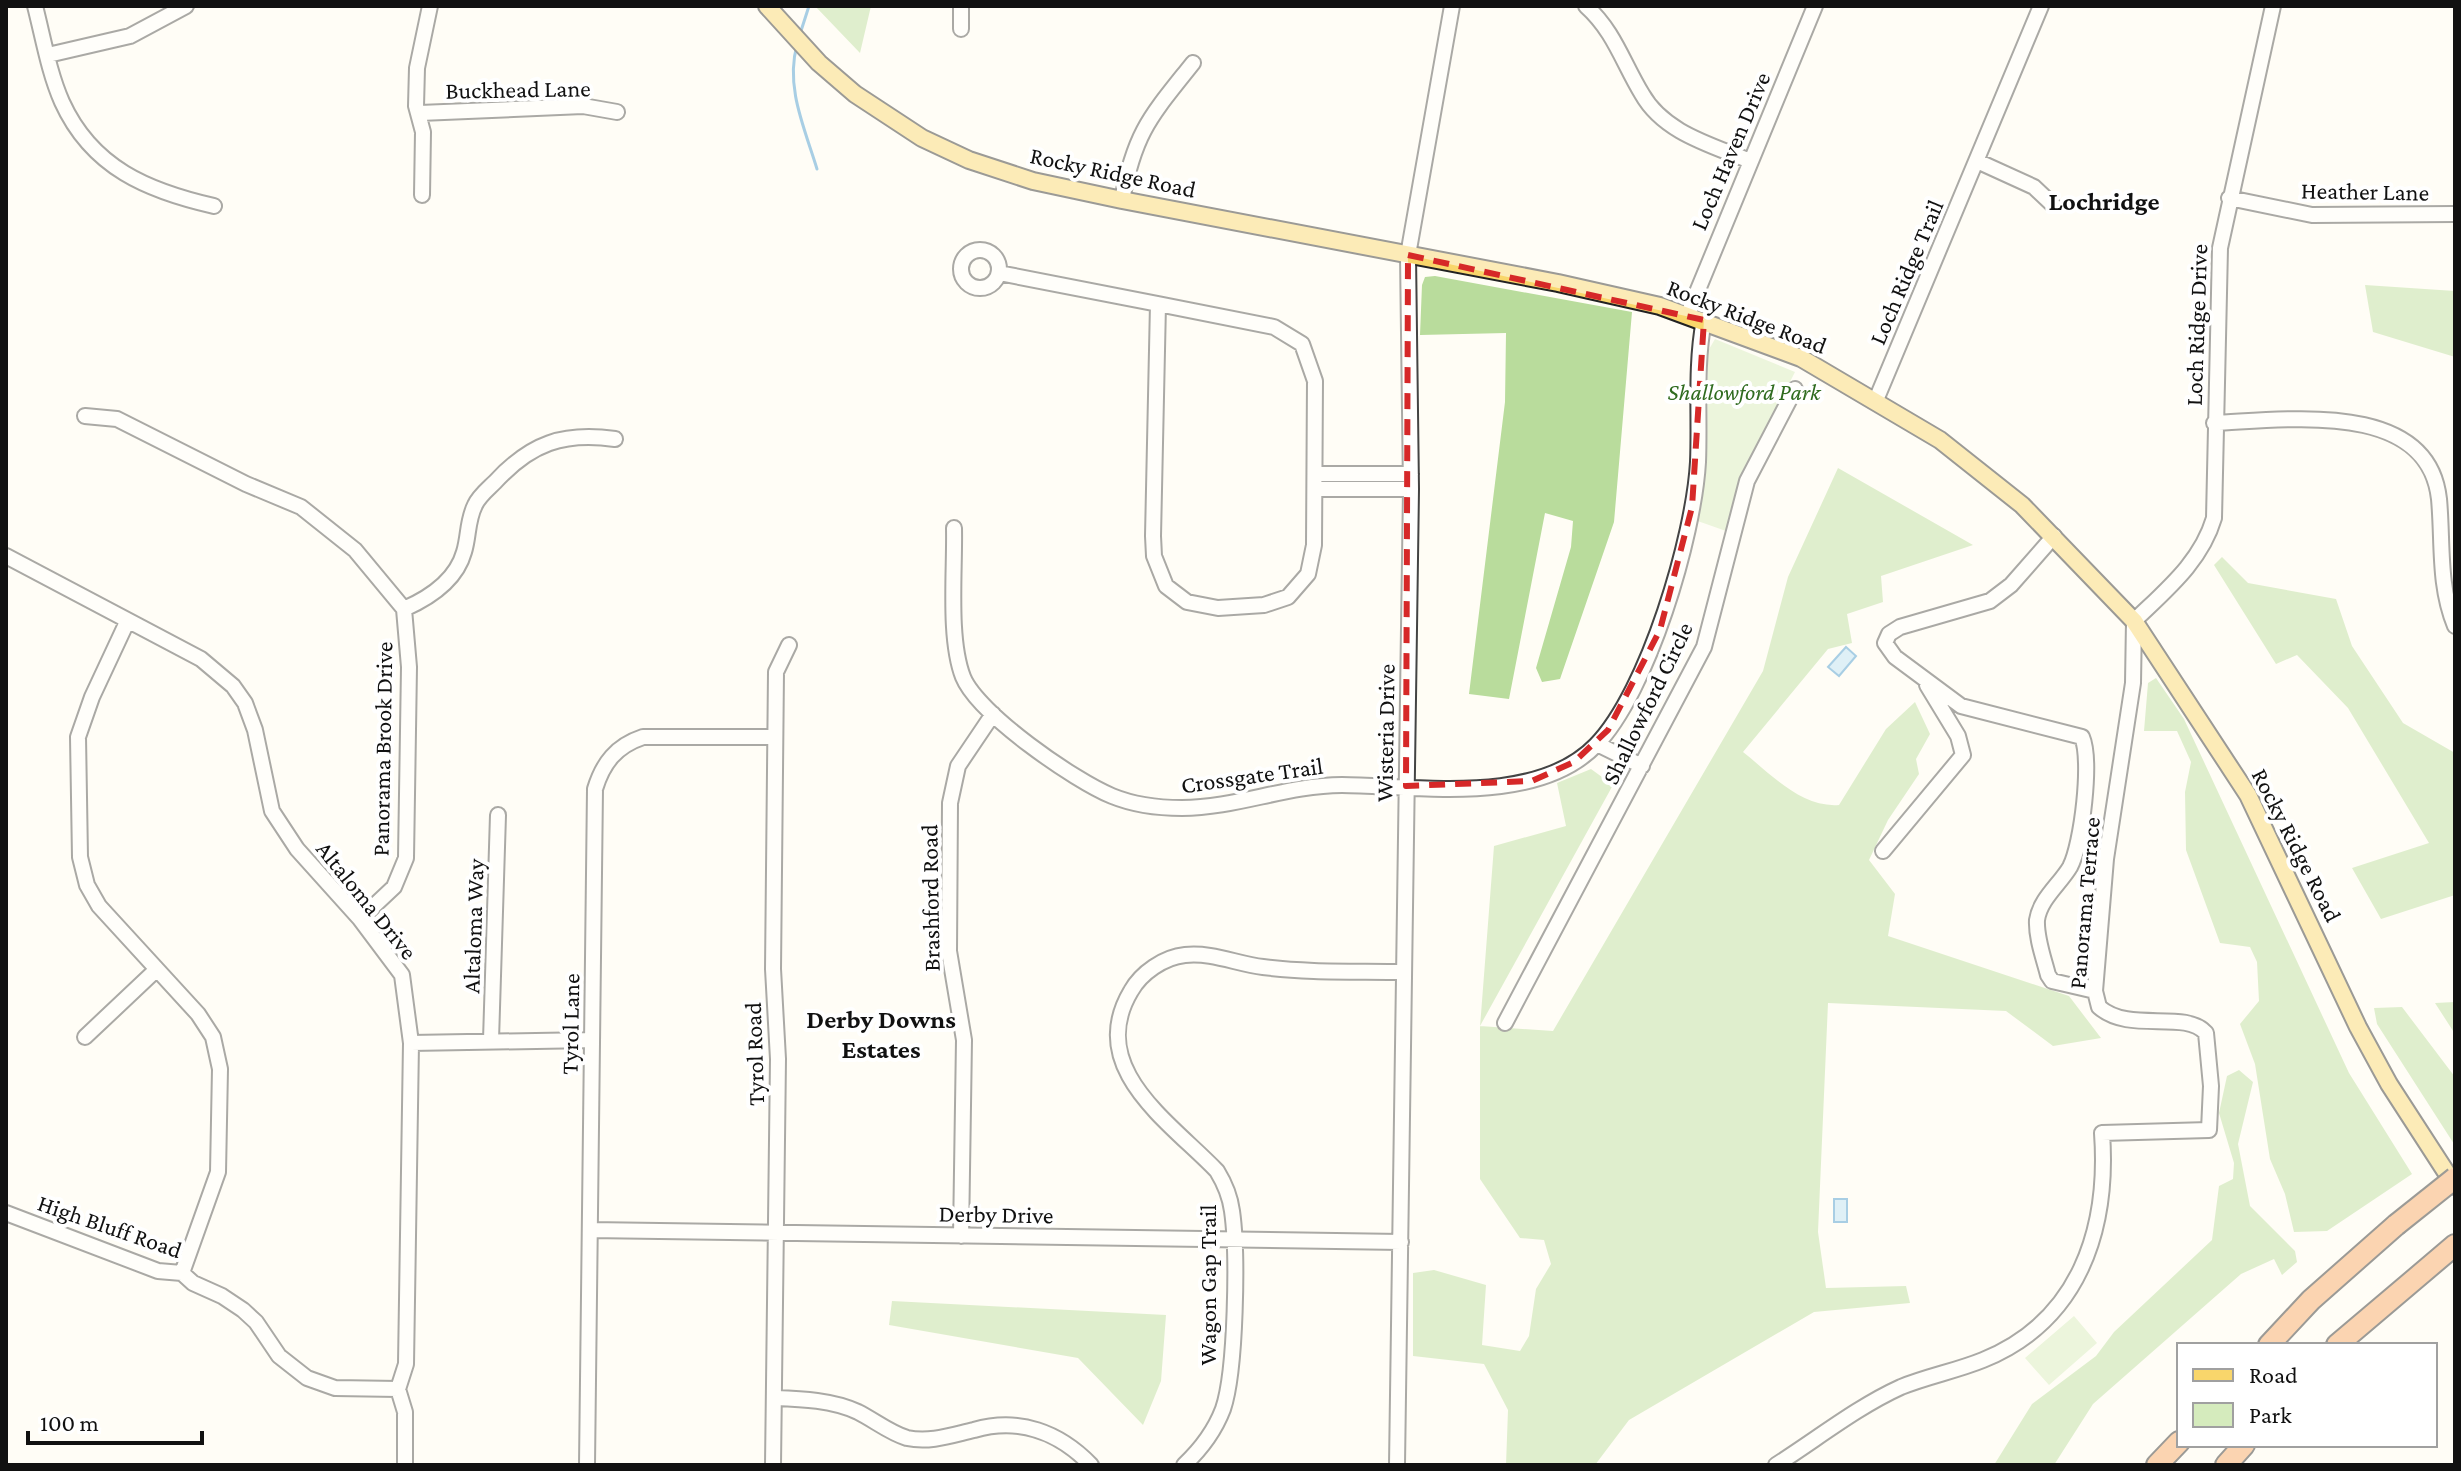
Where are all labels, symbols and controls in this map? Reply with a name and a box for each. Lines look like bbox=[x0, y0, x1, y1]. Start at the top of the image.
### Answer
street label: Loch Haven Drive bbox=[1685, 68, 1775, 234]
street label: Buckhead Lane bbox=[445, 74, 591, 104]
street label: Rocky Ridge Road bbox=[1028, 141, 1199, 203]
street label: Heather Lane bbox=[2301, 176, 2429, 206]
district label: Lochridge bbox=[2048, 187, 2160, 216]
street label: Loch Ridge Trail bbox=[1863, 196, 1949, 348]
street label: Loch Ridge Drive bbox=[2180, 244, 2212, 406]
street label: Rocky Ridge Road bbox=[1663, 273, 1831, 359]
park label: Shallowford Park bbox=[1668, 378, 1822, 405]
street label: Shallowford Circle bbox=[1596, 618, 1698, 788]
street label: Panorama Brook Drive bbox=[367, 641, 397, 857]
street label: Wisteria Drive bbox=[1370, 664, 1400, 802]
street label: Crossgate Trail bbox=[1179, 752, 1325, 798]
street label: Rocky Ridge Road bbox=[2247, 764, 2348, 927]
street label: Panorama Terrace bbox=[2063, 816, 2105, 990]
street label: Brashford Road bbox=[915, 824, 945, 972]
street label: Altaloma Drive bbox=[311, 835, 423, 965]
street label: Altaloma Way bbox=[457, 857, 489, 994]
street label: Tyrol Lane bbox=[556, 973, 584, 1075]
street label: Tyrol Road bbox=[739, 1001, 769, 1106]
district label: Derby Downs Estates bbox=[806, 1005, 956, 1064]
street label: High Bluff Road bbox=[34, 1189, 186, 1263]
street label: Derby Drive bbox=[938, 1199, 1054, 1229]
street label: Wagon Gap Trail bbox=[1194, 1204, 1221, 1366]
legend bbox=[2177, 1343, 2437, 1447]
text: Road bbox=[2249, 1361, 2298, 1388]
scale bar bbox=[28, 1395, 202, 1445]
text: Park bbox=[2249, 1401, 2292, 1428]
text: 100 m bbox=[40, 1409, 99, 1436]

